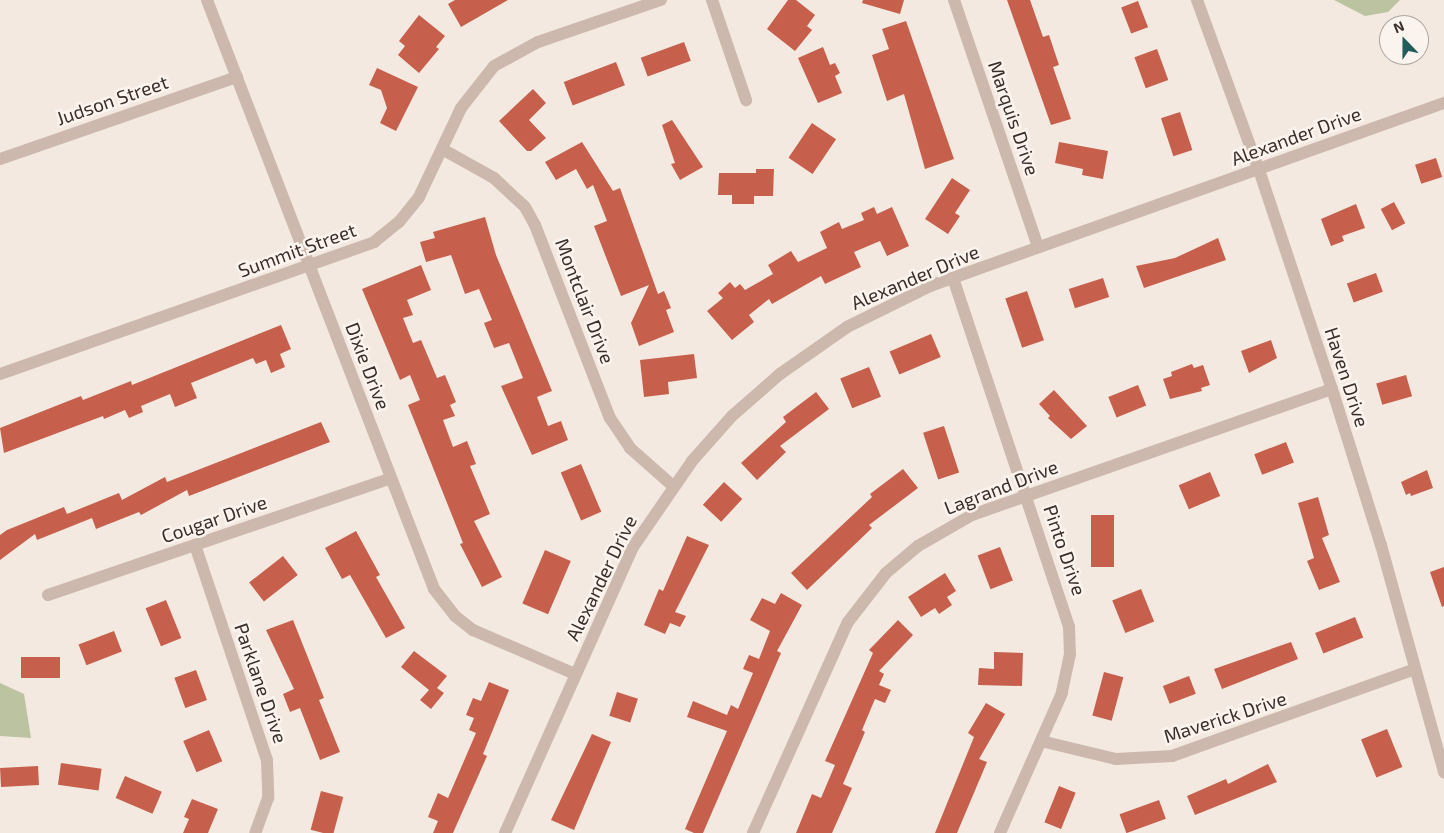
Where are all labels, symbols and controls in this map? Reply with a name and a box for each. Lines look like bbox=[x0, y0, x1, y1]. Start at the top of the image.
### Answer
north arrow bbox=[1379, 15, 1429, 65]
text: N bbox=[1391, 17, 1406, 36]
street label: Marquis Drive bbox=[984, 58, 1044, 178]
street label: Judson Street bbox=[53, 70, 171, 130]
street label: Alexander Drive bbox=[1228, 102, 1364, 170]
street label: Summit Street bbox=[235, 218, 359, 282]
street label: Montclair Drive bbox=[551, 235, 619, 367]
street label: Alexander Drive bbox=[847, 240, 983, 314]
street label: Dixie Drive bbox=[341, 319, 395, 413]
street label: Haven Drive bbox=[1320, 324, 1374, 430]
street label: Lagrand Drive bbox=[941, 455, 1061, 519]
street label: Cougar Drive bbox=[158, 490, 270, 548]
street label: Pinto Drive bbox=[1039, 502, 1091, 598]
street label: Alexander Drive bbox=[561, 511, 641, 645]
street label: Parklane Drive bbox=[230, 620, 292, 746]
street label: Maverick Drive bbox=[1161, 686, 1289, 748]

